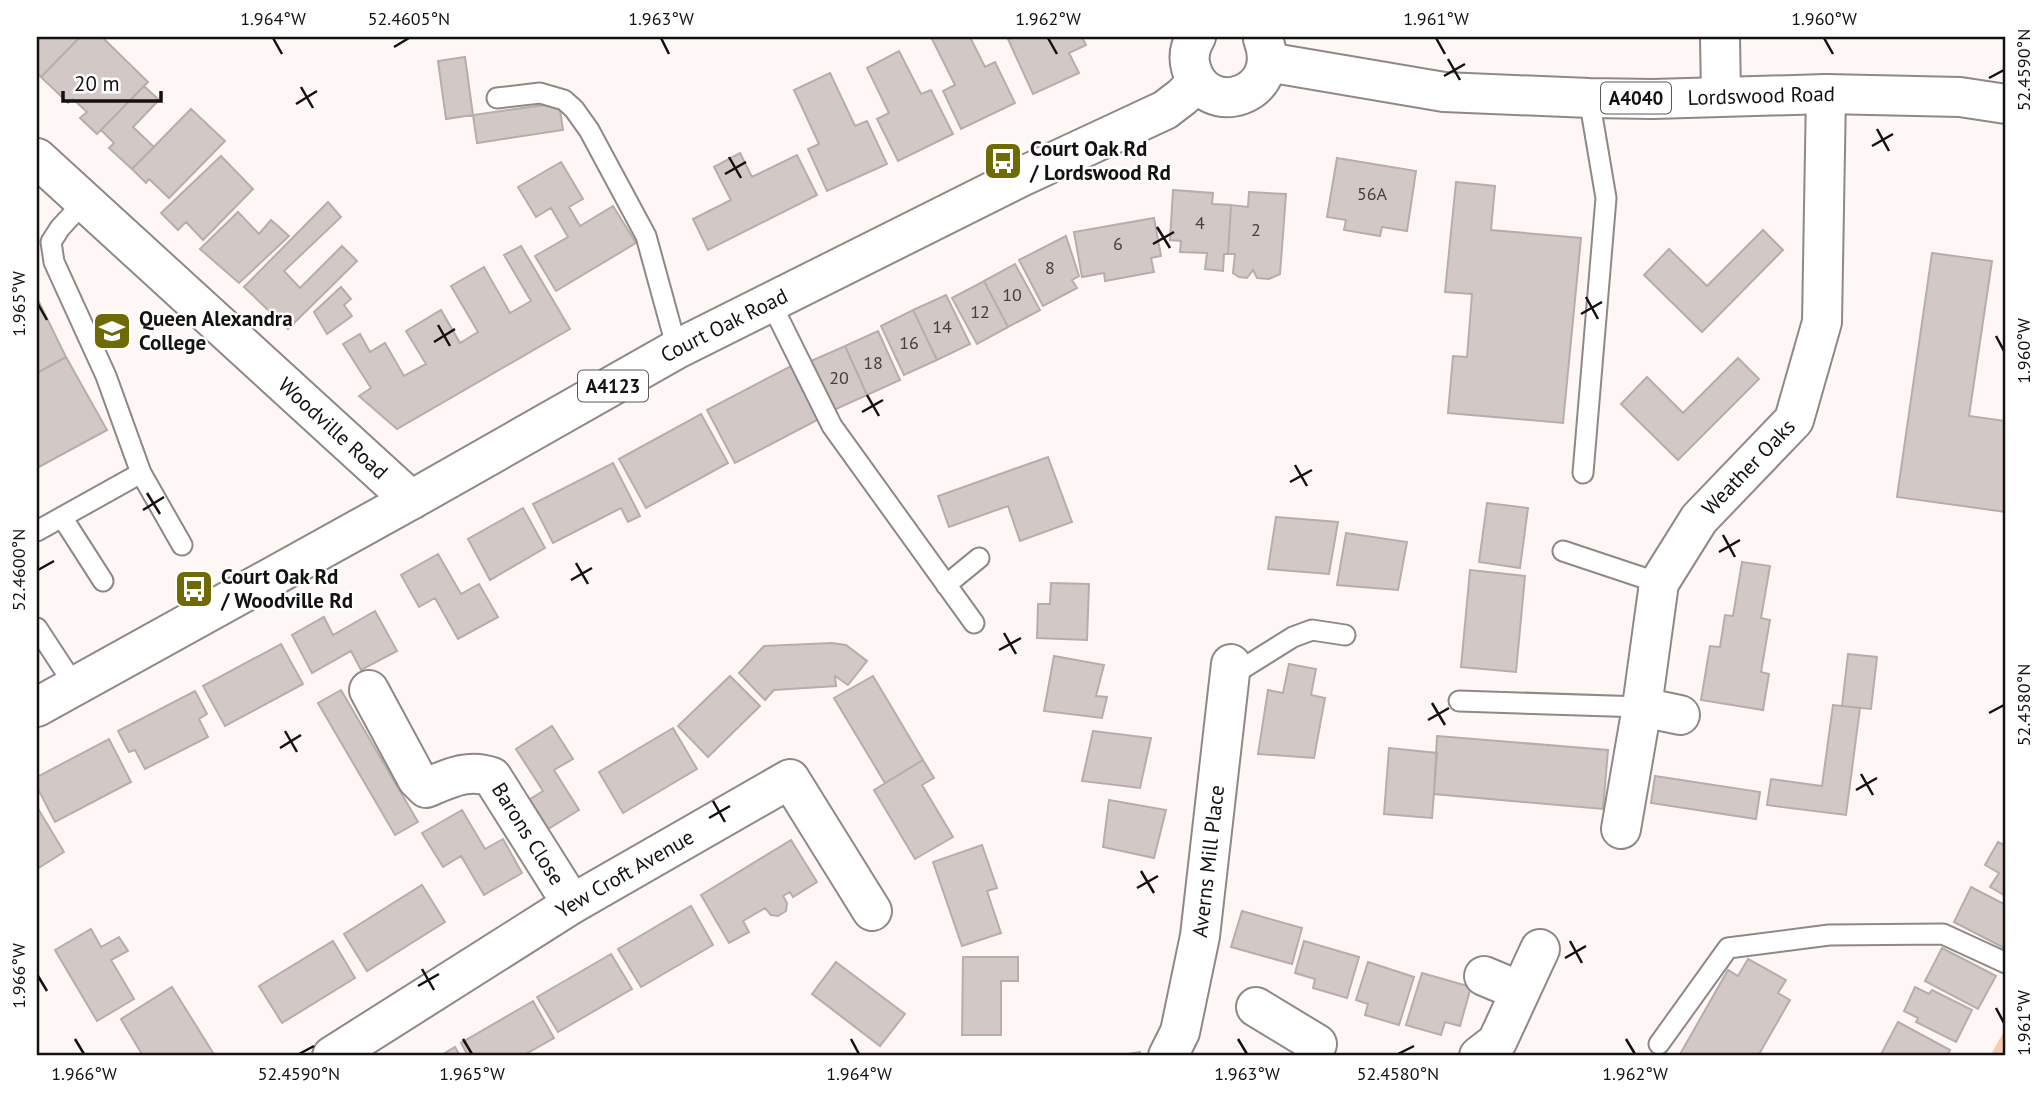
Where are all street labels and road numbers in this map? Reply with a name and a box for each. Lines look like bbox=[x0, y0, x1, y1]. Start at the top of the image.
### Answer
street label: Lordswood Road bbox=[1687, 80, 1835, 111]
road number: A4040 bbox=[1601, 82, 1671, 114]
street label: Court Oak Road bbox=[656, 282, 792, 369]
road number: A4123 bbox=[578, 370, 648, 402]
street label: Woodville Road bbox=[273, 371, 394, 485]
street label: Weather Oaks bbox=[1696, 413, 1801, 521]
street label: Barons Close bbox=[486, 777, 571, 890]
street label: Averns Mill Place bbox=[1186, 784, 1230, 939]
street label: Yew Croft Avenue bbox=[551, 823, 698, 924]

